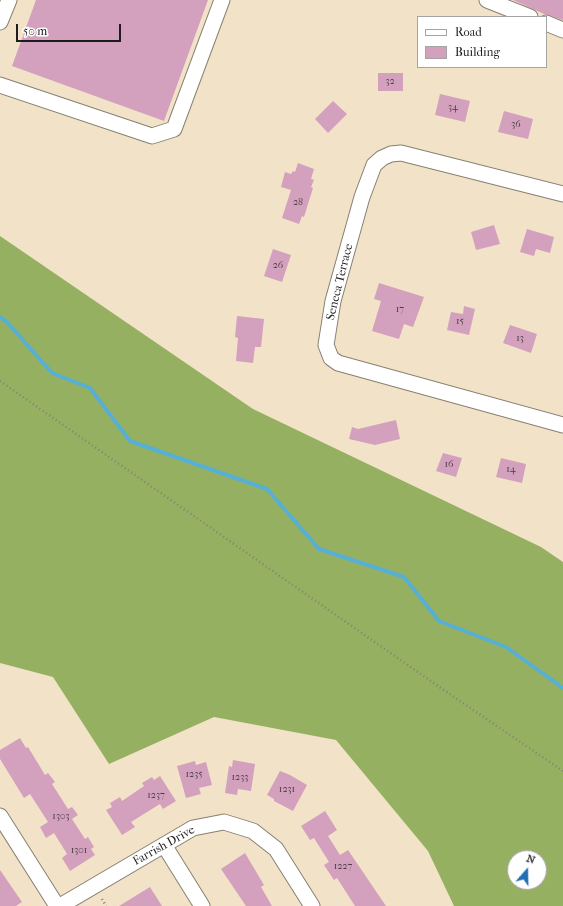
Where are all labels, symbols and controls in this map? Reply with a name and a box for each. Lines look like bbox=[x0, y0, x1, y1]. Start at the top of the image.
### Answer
scale bar bbox=[18, 16, 123, 42]
legend bbox=[417, 16, 547, 68]
text: 50 m bbox=[23, 24, 47, 38]
text: Road bbox=[455, 25, 482, 39]
text: Building bbox=[455, 45, 500, 59]
house number: 32 bbox=[385, 76, 395, 88]
house number: 34 bbox=[448, 102, 458, 114]
house number: 36 bbox=[511, 119, 521, 131]
house number: 28 bbox=[293, 197, 303, 209]
street label: Seneca Terrace bbox=[324, 242, 356, 322]
house number: 26 bbox=[273, 260, 283, 272]
house number: 17 bbox=[396, 304, 404, 316]
house number: 15 bbox=[456, 316, 464, 328]
house number: 13 bbox=[516, 333, 524, 345]
house number: 16 bbox=[445, 459, 453, 471]
house number: 14 bbox=[506, 464, 516, 476]
house number: 1235 bbox=[185, 769, 203, 781]
house number: 1233 bbox=[232, 772, 248, 784]
house number: 1231 bbox=[279, 784, 295, 796]
house number: 1237 bbox=[147, 790, 165, 802]
house number: 1303 bbox=[52, 811, 70, 823]
street label: Farrish Drive bbox=[130, 823, 198, 869]
house number: 1301 bbox=[71, 845, 87, 857]
north arrow bbox=[507, 850, 547, 890]
text: N bbox=[525, 852, 537, 867]
house number: 1227 bbox=[334, 861, 352, 873]

